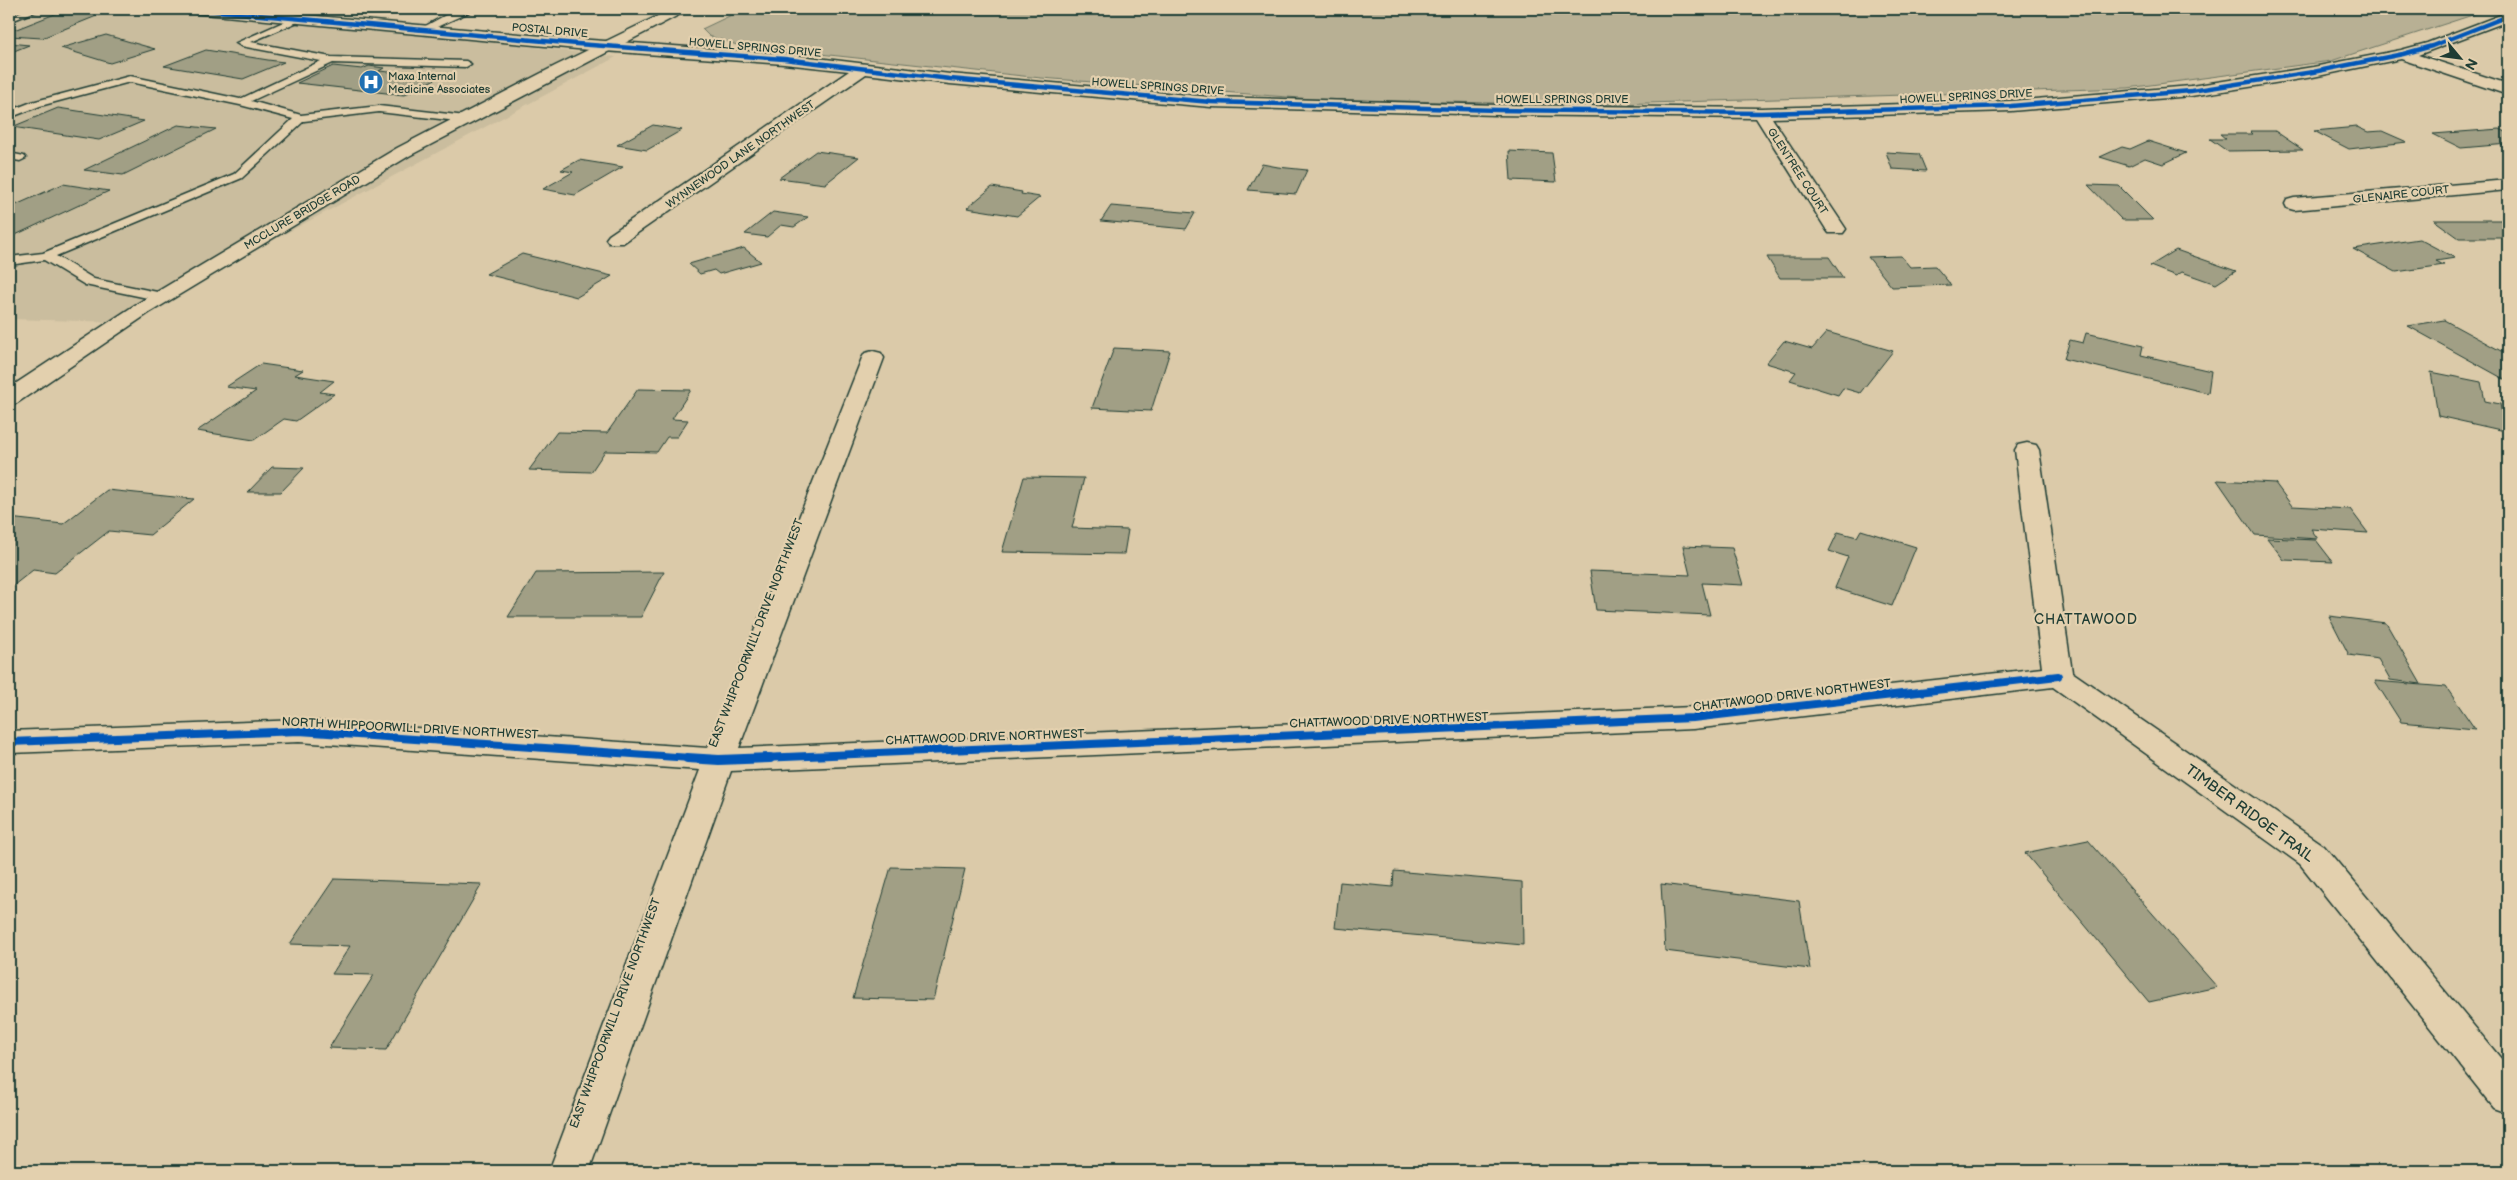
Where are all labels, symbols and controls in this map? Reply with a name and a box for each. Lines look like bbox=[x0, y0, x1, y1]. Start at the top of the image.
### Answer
street label: POSTAL DRIVE bbox=[511, 21, 589, 40]
north arrow bbox=[2434, 32, 2484, 82]
street label: HOWELL SPRINGS DRIVE bbox=[688, 35, 822, 60]
text: N bbox=[2461, 55, 2481, 73]
hospital icon: Maxa Internal Medicine Associates bbox=[358, 69, 384, 95]
place label: Maxa Internal Medicine Associates bbox=[388, 70, 491, 96]
street label: HOWELL SPRINGS DRIVE bbox=[1091, 75, 1225, 98]
street label: HOWELL SPRINGS DRIVE bbox=[1899, 87, 2033, 106]
street label: HOWELL SPRINGS DRIVE bbox=[1495, 93, 1629, 106]
street label: WYNNEWOOD LANE NORTHWEST bbox=[663, 98, 817, 211]
street label: GLENTREE COURT bbox=[1765, 126, 1831, 217]
street label: MCCLURE BRIDGE ROAD bbox=[242, 173, 363, 252]
street label: GLENAIRE COURT bbox=[2352, 183, 2450, 206]
street label: EAST WHIPPOORWILL DRIVE NORTHWEST bbox=[706, 516, 807, 750]
district label: CHATTAWOOD bbox=[2034, 611, 2138, 628]
street label: CHATTAWOOD DRIVE NORTHWEST bbox=[1692, 676, 1893, 715]
street label: CHATTAWOOD DRIVE NORTHWEST bbox=[1289, 710, 1490, 731]
street label: NORTH WHIPPOORWILL DRIVE NORTHWEST bbox=[281, 714, 539, 743]
street label: CHATTAWOOD DRIVE NORTHWEST bbox=[885, 727, 1086, 748]
street label: TIMBER RIDGE TRAIL bbox=[2182, 760, 2318, 867]
street label: EAST WHIPPOORWILL DRIVE NORTHWEST bbox=[567, 895, 664, 1130]

